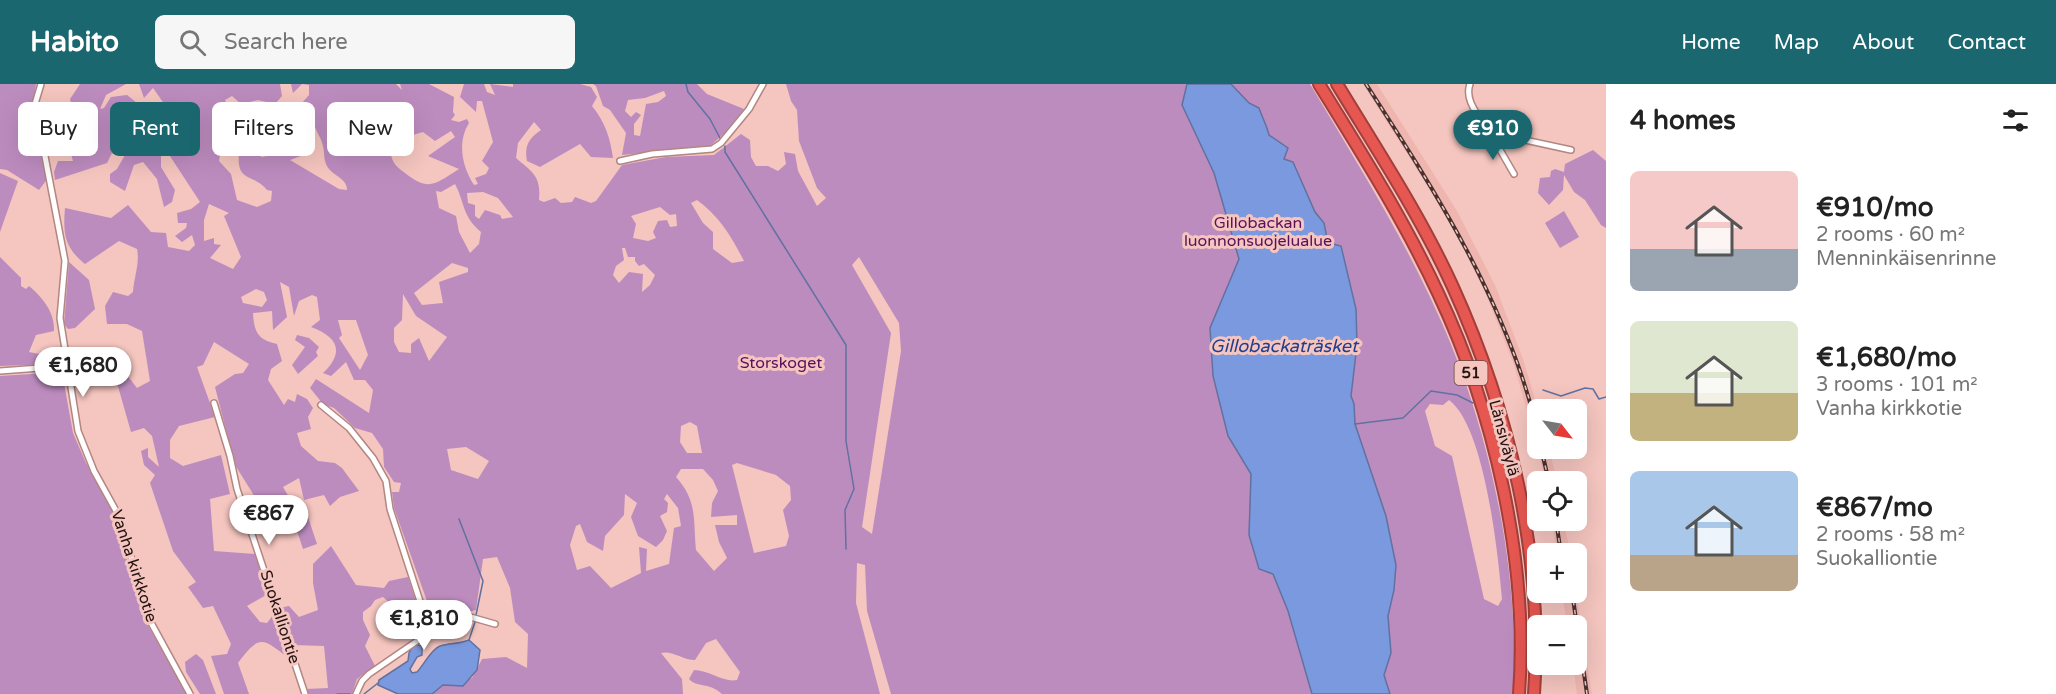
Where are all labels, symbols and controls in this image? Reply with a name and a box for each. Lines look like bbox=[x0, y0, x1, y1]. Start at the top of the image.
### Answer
search box bbox=[155, 15, 575, 69]
text: Habito bbox=[30, 25, 119, 59]
icon: search bbox=[176, 26, 209, 59]
text: Search here bbox=[224, 29, 348, 55]
text: Home bbox=[1681, 30, 1741, 55]
text: Map bbox=[1774, 30, 1819, 55]
text: About bbox=[1852, 30, 1914, 55]
text: Contact bbox=[1947, 30, 2026, 55]
chip: Buy bbox=[18, 102, 98, 156]
chip: Rent bbox=[110, 102, 200, 156]
chip: Filters bbox=[212, 102, 315, 156]
chip: New bbox=[327, 102, 414, 156]
icon: filters bbox=[1999, 104, 2032, 137]
text: 4 homes bbox=[1630, 105, 1736, 136]
pin: €910 bbox=[1457, 110, 1529, 161]
text: €910 bbox=[1467, 117, 1519, 141]
text: €910/mo bbox=[1816, 192, 1934, 223]
icon: home bbox=[1678, 195, 1750, 267]
park label: Gillobackan luonnonsuojelualue bbox=[1184, 213, 1332, 251]
text: 2 rooms · 60 m² bbox=[1816, 223, 1965, 247]
text: Menninkäisenrinne bbox=[1816, 247, 1996, 271]
water label: Gillobackaträsket bbox=[1210, 335, 1360, 357]
text: €1,680/mo bbox=[1816, 342, 1957, 373]
icon: home bbox=[1678, 345, 1750, 417]
pin: €1,680 bbox=[34, 347, 132, 398]
park label: Storskoget bbox=[740, 353, 822, 373]
text: €1,680 bbox=[48, 354, 118, 378]
road number: 51 bbox=[1454, 361, 1488, 385]
text: 3 rooms · 101 m² bbox=[1816, 373, 1978, 397]
text: Vanha kirkkotie bbox=[1816, 397, 1962, 421]
street label: Länsiväylä bbox=[1484, 398, 1524, 478]
north arrow bbox=[1527, 399, 1587, 459]
map controls bbox=[1527, 399, 1587, 675]
button: locate bbox=[1527, 471, 1587, 531]
text: €867/mo bbox=[1816, 492, 1933, 523]
pin: €867 bbox=[233, 495, 305, 546]
icon: home bbox=[1678, 495, 1750, 567]
text: €867 bbox=[243, 502, 295, 526]
street label: Vanha kirkkotie bbox=[106, 507, 162, 625]
text: 2 rooms · 58 m² bbox=[1816, 523, 1965, 547]
button: + bbox=[1527, 543, 1587, 603]
text: Suokalliontie bbox=[1816, 547, 1937, 571]
street label: Suokalliontie bbox=[255, 568, 305, 666]
pin: €1,810 bbox=[375, 600, 473, 651]
text: €1,810 bbox=[390, 607, 458, 631]
button: − bbox=[1527, 615, 1587, 675]

